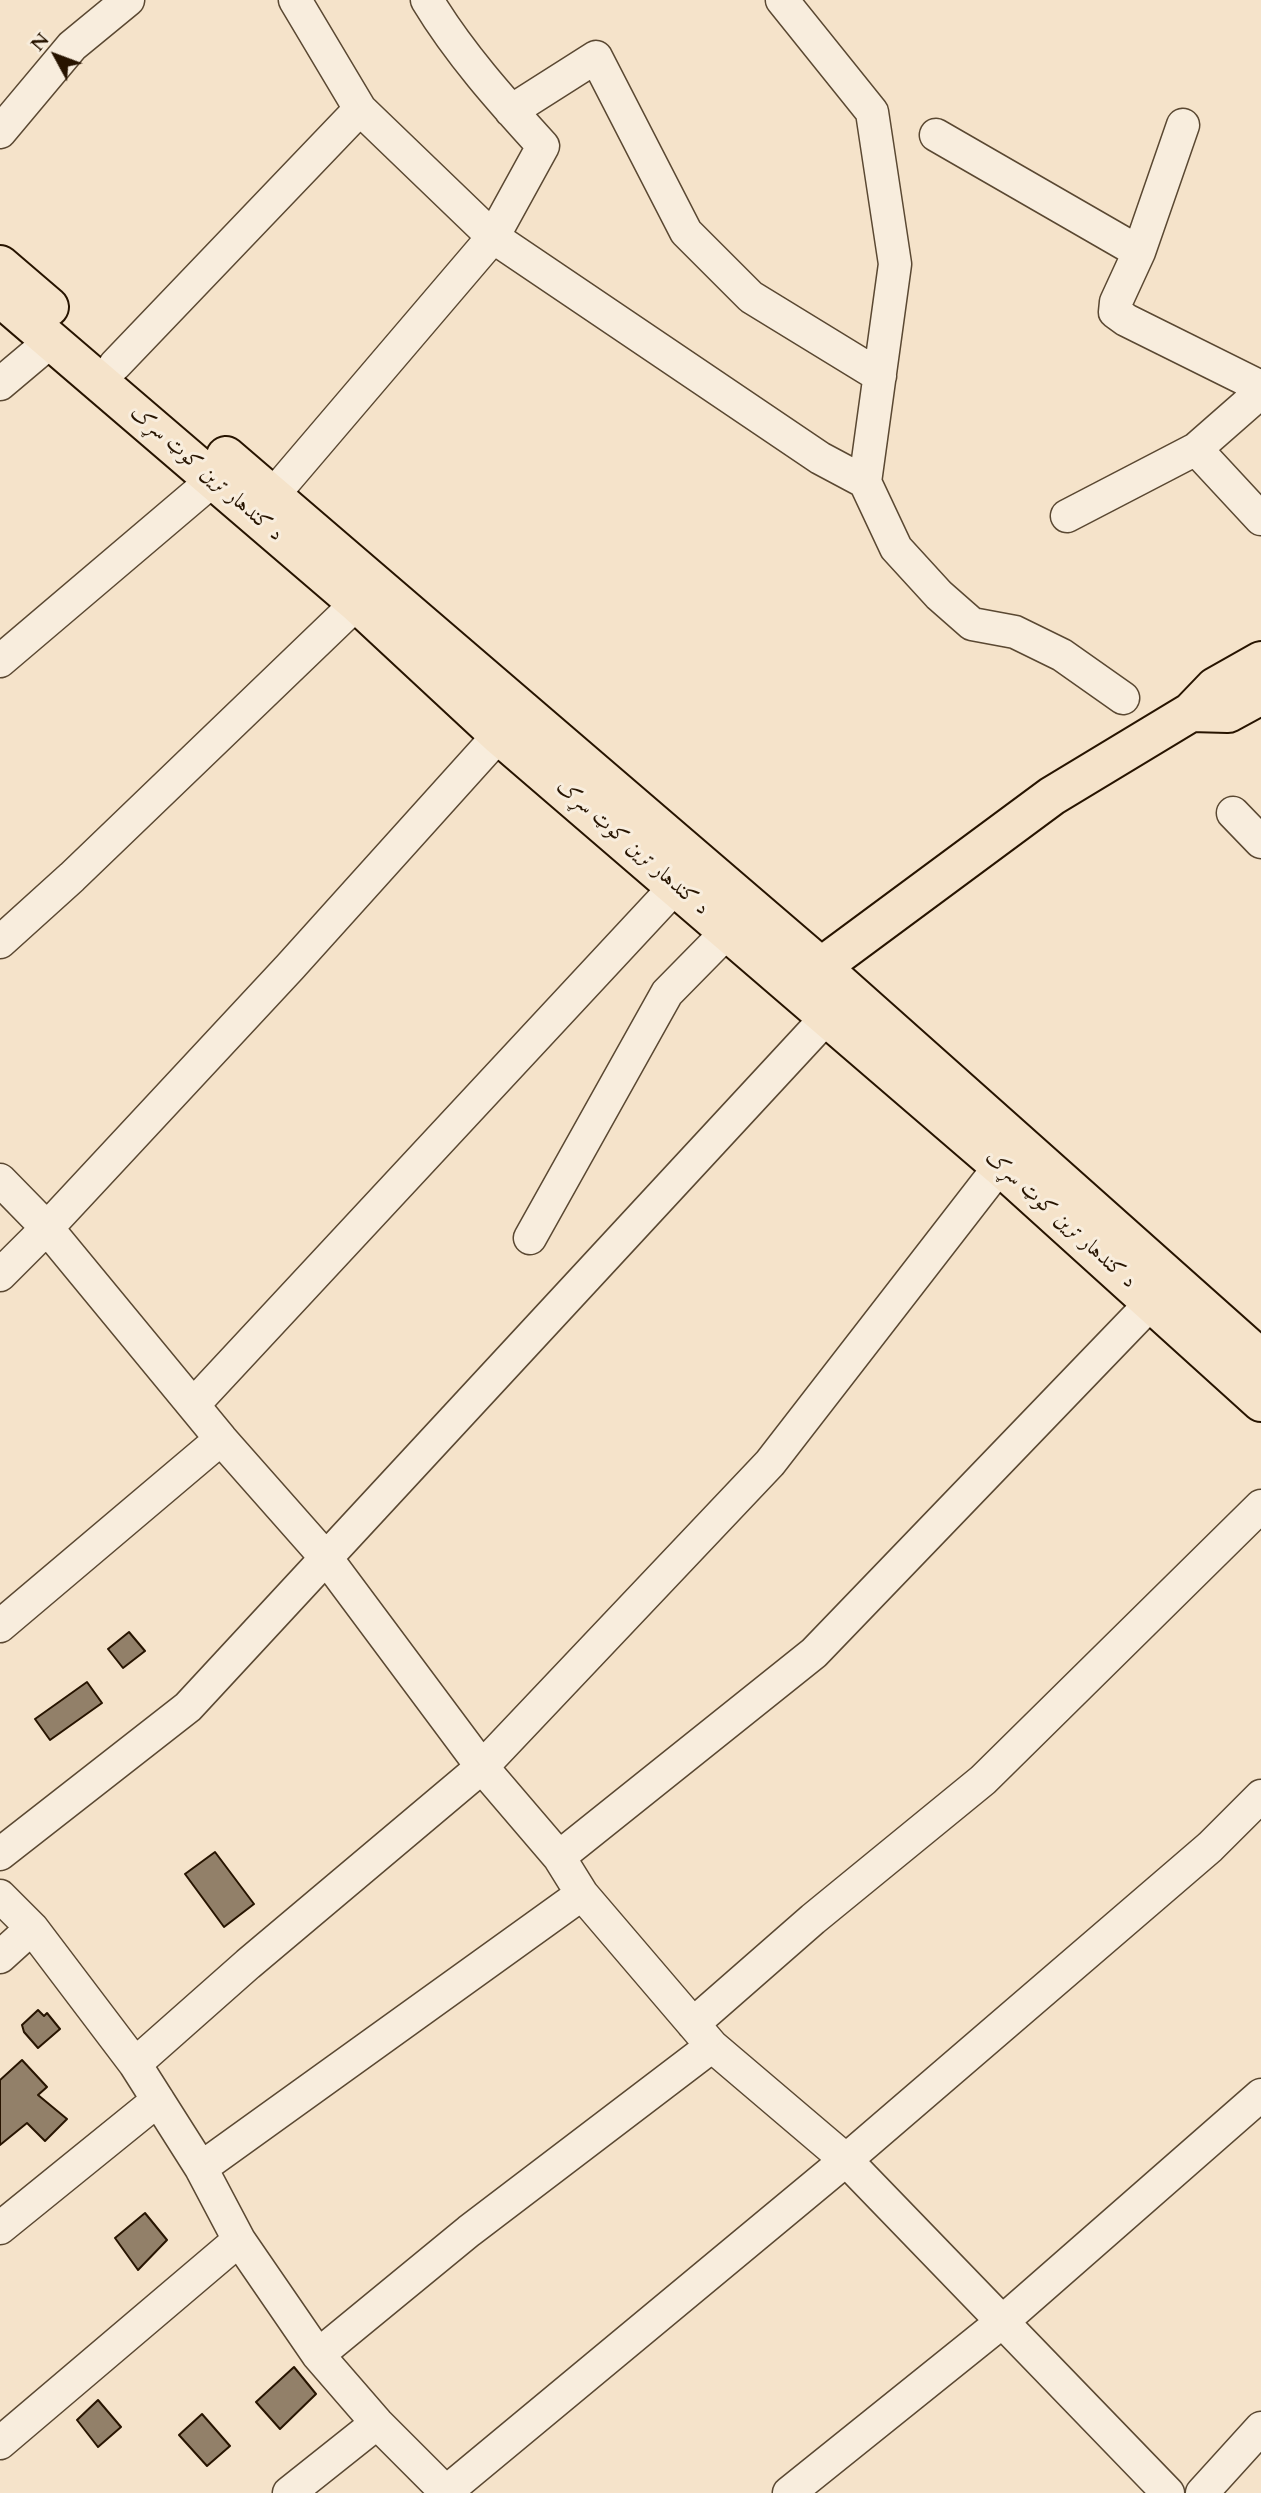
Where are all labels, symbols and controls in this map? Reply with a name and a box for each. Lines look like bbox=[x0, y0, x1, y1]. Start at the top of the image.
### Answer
north arrow bbox=[21, 21, 91, 91]
text: N bbox=[25, 27, 55, 57]
street label: د کندهار ترين کوټ سړک bbox=[124, 401, 288, 547]
street label: د کندهار ترين کوټ سړک bbox=[550, 775, 714, 921]
street label: د کندهار ترين کوټ سړک bbox=[979, 1146, 1141, 1294]

